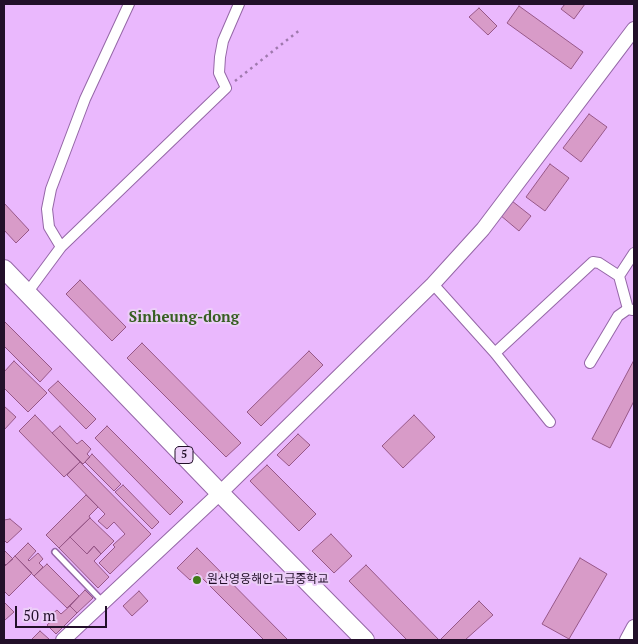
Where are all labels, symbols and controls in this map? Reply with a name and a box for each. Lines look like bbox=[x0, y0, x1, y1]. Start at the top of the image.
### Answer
district label: Sinheung-dong bbox=[129, 309, 239, 327]
road number: 5 bbox=[175, 446, 193, 464]
place label: 원산영웅해안고급중학교 bbox=[207, 573, 328, 587]
marker: 원산영웅해안고급중학교 bbox=[191, 574, 203, 586]
scale bar bbox=[18, 596, 110, 628]
text: 50 m bbox=[23, 605, 56, 625]

